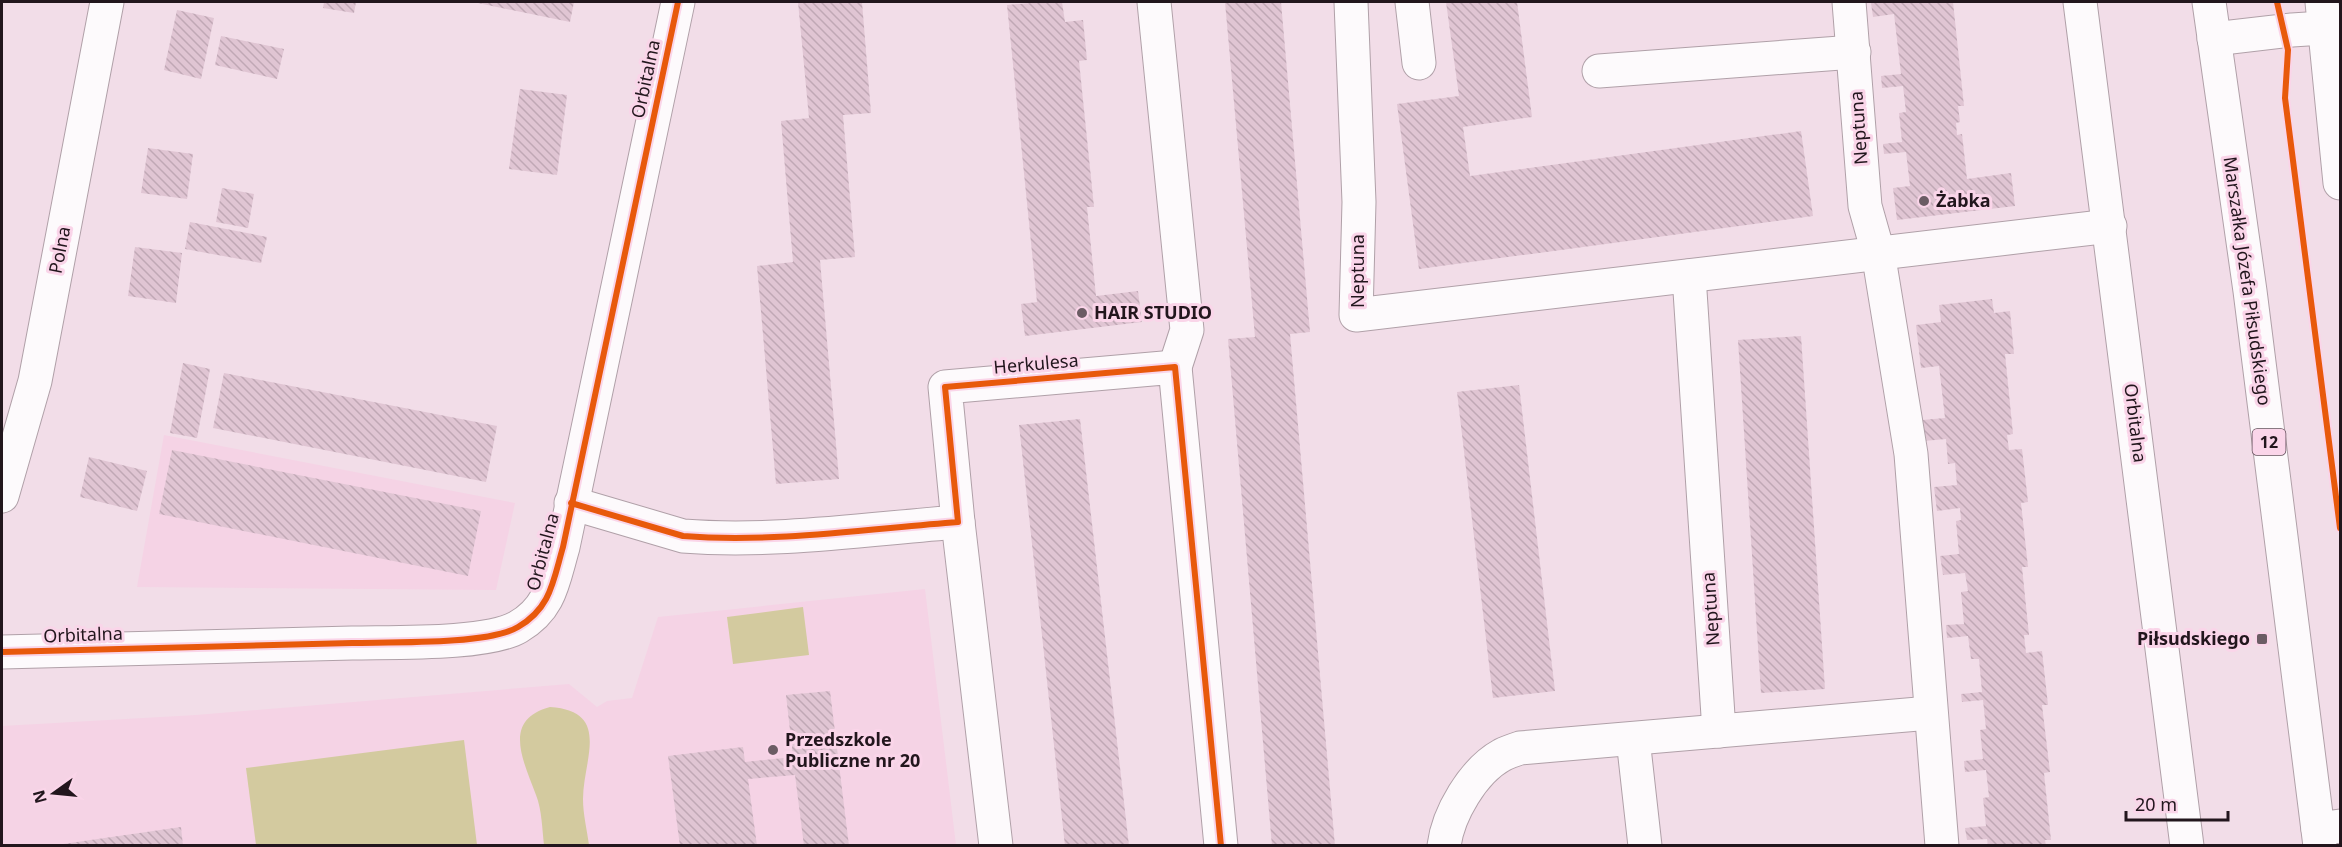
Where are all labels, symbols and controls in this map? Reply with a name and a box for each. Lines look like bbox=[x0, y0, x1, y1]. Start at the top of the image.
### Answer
street label: Orbitalna bbox=[625, 37, 665, 120]
street label: Neptuna bbox=[1843, 90, 1873, 166]
street label: Marszałka Józefa Piłsudskiego bbox=[2219, 155, 2277, 407]
place label: Żabka bbox=[1936, 188, 1991, 212]
marker: Żabka bbox=[1917, 194, 1931, 208]
street label: Polna bbox=[43, 224, 75, 275]
street label: Neptuna bbox=[1345, 234, 1369, 308]
place label: HAIR STUDIO bbox=[1094, 300, 1212, 324]
marker: HAIR STUDIO bbox=[1075, 306, 1089, 320]
street label: Herkulesa bbox=[992, 347, 1079, 379]
street label: Orbitalna bbox=[2119, 382, 2153, 464]
road number: 12 bbox=[2252, 429, 2286, 455]
street label: Orbitalna bbox=[520, 510, 564, 593]
street label: Neptuna bbox=[1695, 571, 1725, 647]
street label: Orbitalna bbox=[43, 621, 123, 647]
place label: Piłsudskiego bbox=[2137, 626, 2250, 650]
marker: Piłsudskiego bbox=[2255, 632, 2269, 646]
place label: Przedszkole Publiczne nr 20 bbox=[785, 727, 920, 772]
marker: Przedszkole Publiczne nr 20 bbox=[766, 743, 780, 757]
north arrow bbox=[24, 763, 84, 823]
scale bar bbox=[2126, 784, 2228, 822]
text: N bbox=[27, 788, 52, 806]
text: 20 m bbox=[2135, 792, 2177, 816]

